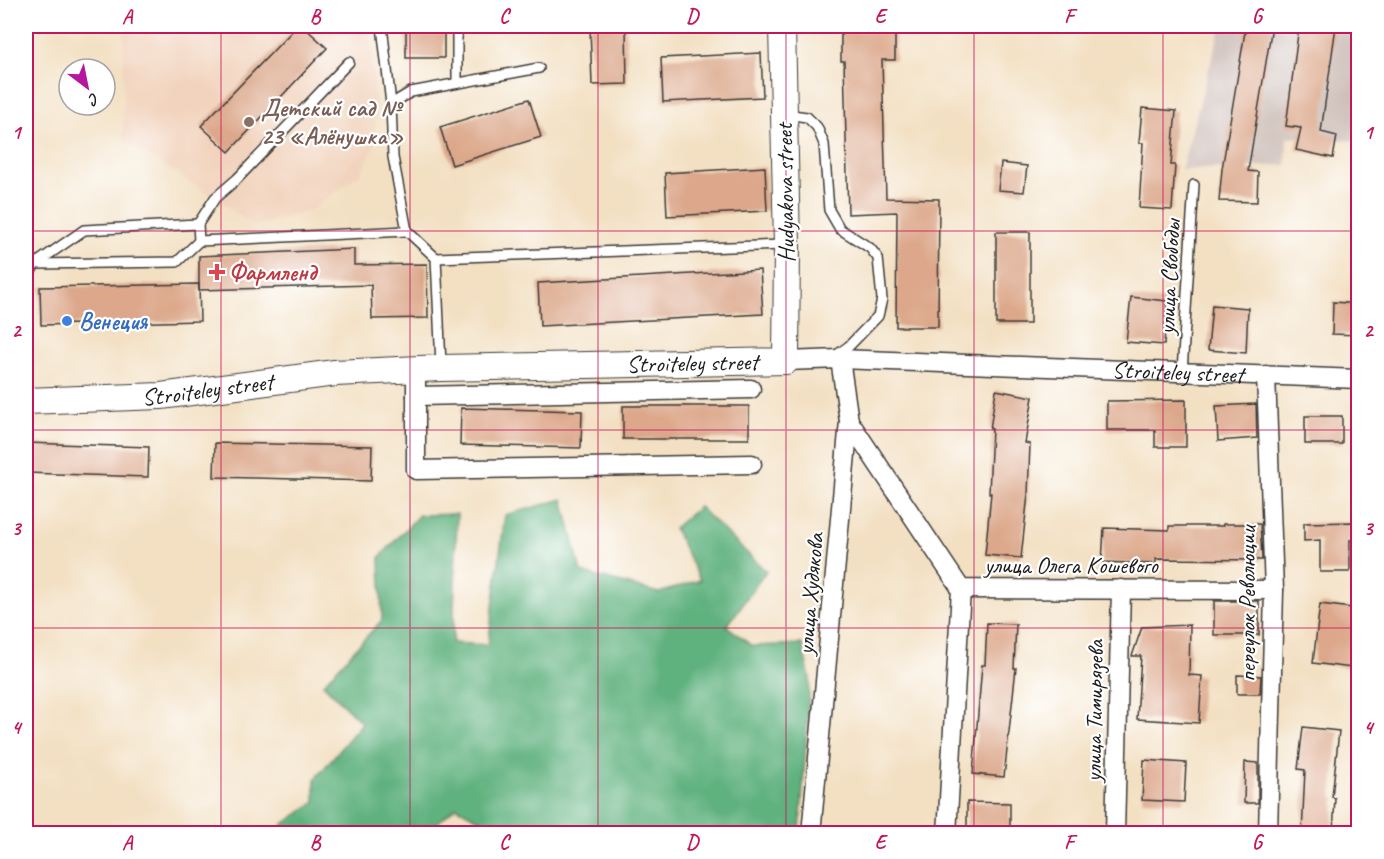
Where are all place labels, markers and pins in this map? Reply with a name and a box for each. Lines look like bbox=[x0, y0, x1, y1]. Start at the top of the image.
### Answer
place label: Детский сад № 23 «Алёнушка» bbox=[261, 93, 405, 151]
marker: Детский сад № 23 «Алёнушка» bbox=[242, 115, 256, 129]
place label: Фармленд bbox=[229, 257, 319, 287]
marker: Фармленд bbox=[210, 265, 224, 279]
place label: Венеция bbox=[79, 306, 148, 336]
marker: Венеция bbox=[60, 314, 74, 328]

